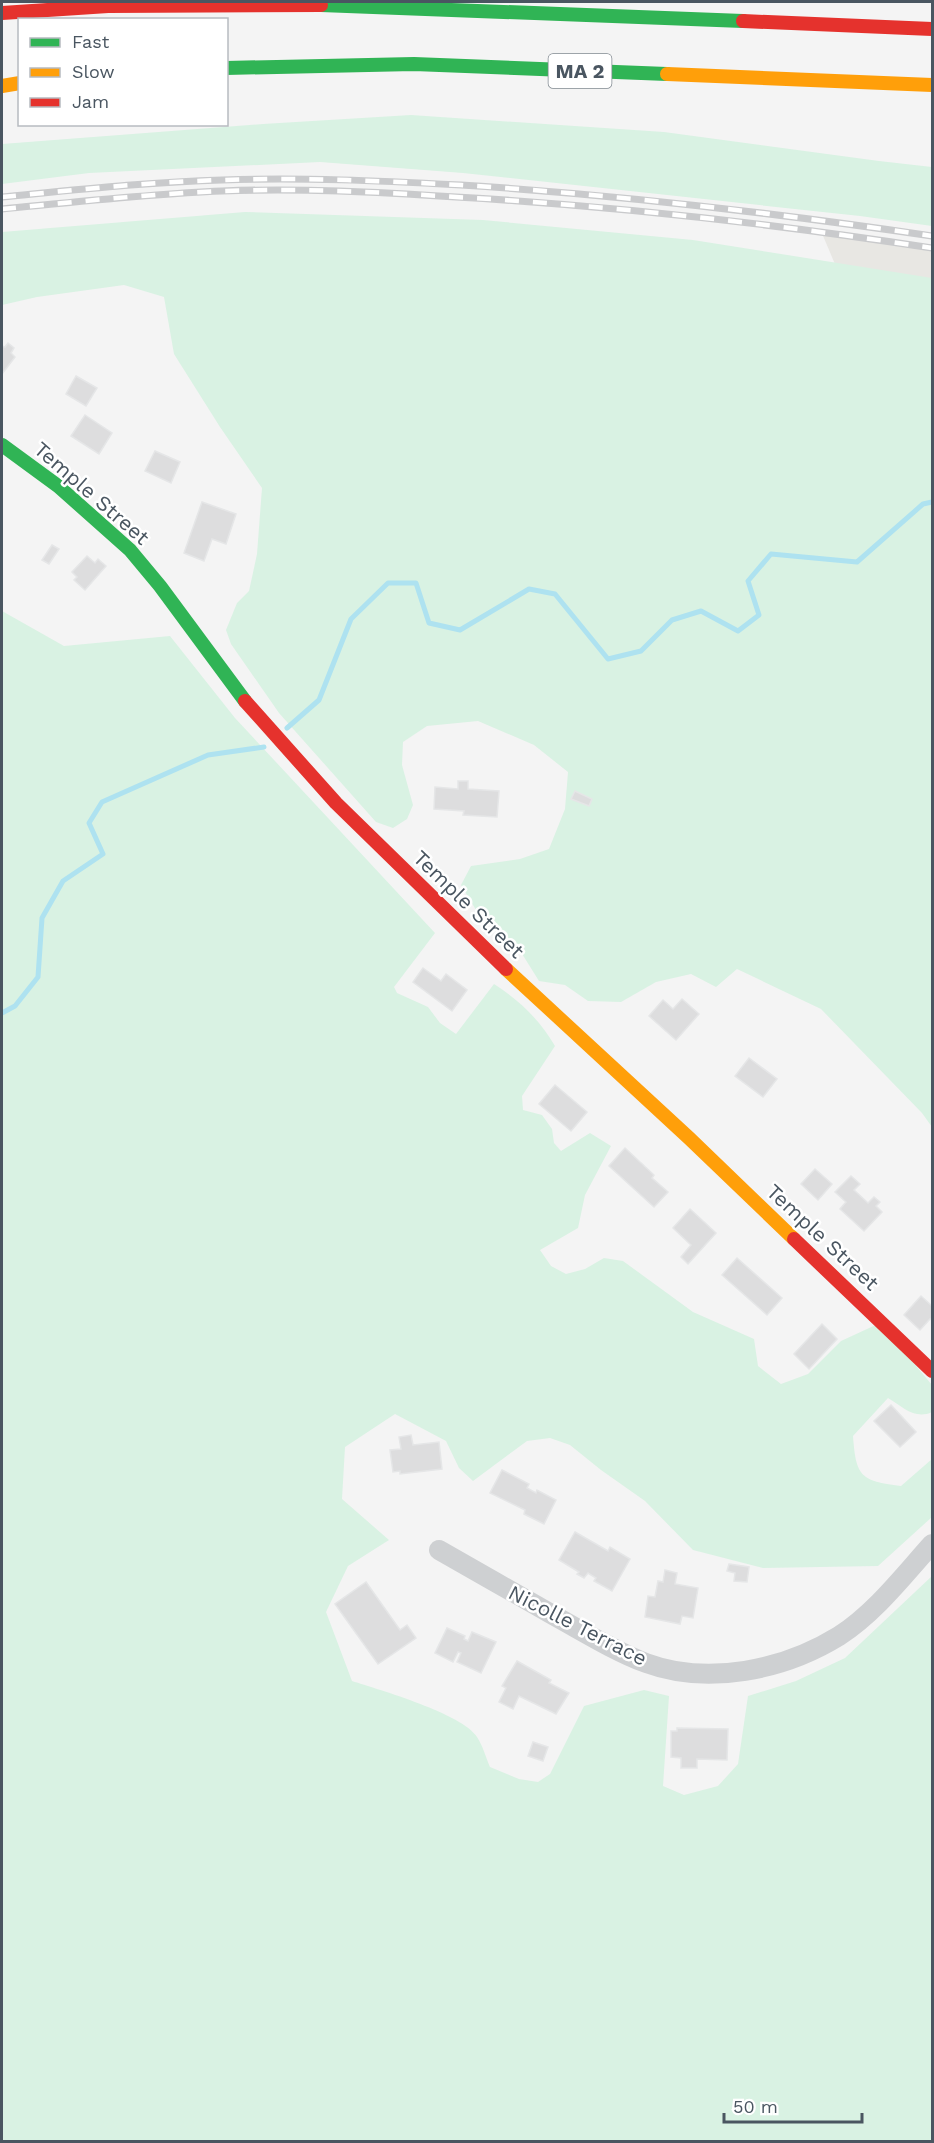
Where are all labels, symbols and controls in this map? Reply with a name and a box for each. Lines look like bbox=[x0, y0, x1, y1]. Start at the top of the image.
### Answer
legend bbox=[18, 18, 228, 126]
text: Fast bbox=[72, 31, 110, 52]
road number: MA 2 bbox=[548, 54, 612, 88]
text: Slow bbox=[72, 61, 115, 82]
text: Jam bbox=[72, 91, 109, 112]
street label: Temple Street bbox=[29, 436, 155, 550]
street label: Temple Street bbox=[408, 845, 530, 963]
street label: Temple Street bbox=[762, 1179, 885, 1296]
street label: Nicolle Terrace bbox=[505, 1579, 651, 1671]
scale bar bbox=[724, 2086, 862, 2124]
text: 50 m bbox=[733, 2096, 778, 2117]

